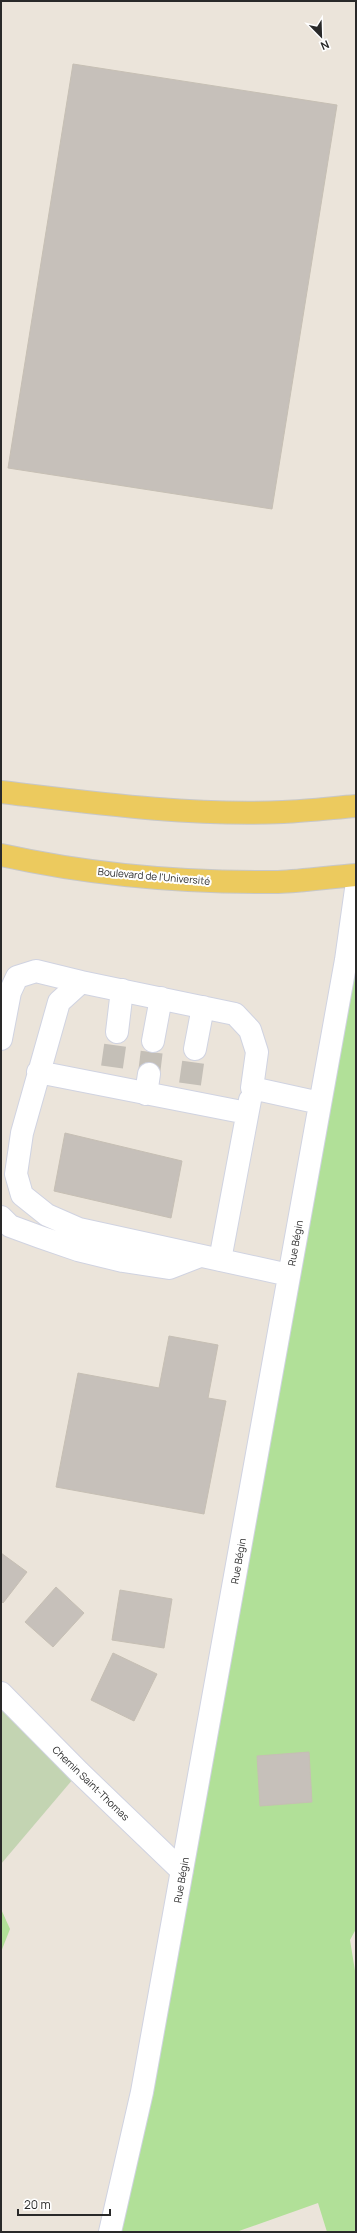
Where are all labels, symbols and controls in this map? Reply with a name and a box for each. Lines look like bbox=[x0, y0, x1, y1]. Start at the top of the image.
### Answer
north arrow bbox=[301, 16, 341, 56]
text: N bbox=[318, 37, 332, 54]
street label: Boulevard de l'Université bbox=[97, 864, 211, 888]
street label: Rue Bégin bbox=[284, 1219, 306, 1267]
street label: Rue Bégin bbox=[227, 1537, 249, 1585]
street label: Chemin Saint-Thomas bbox=[49, 1743, 133, 1823]
street label: Rue Bégin bbox=[170, 1856, 192, 1904]
scale bar bbox=[18, 2191, 110, 2217]
text: 20 m bbox=[24, 2196, 51, 2213]

